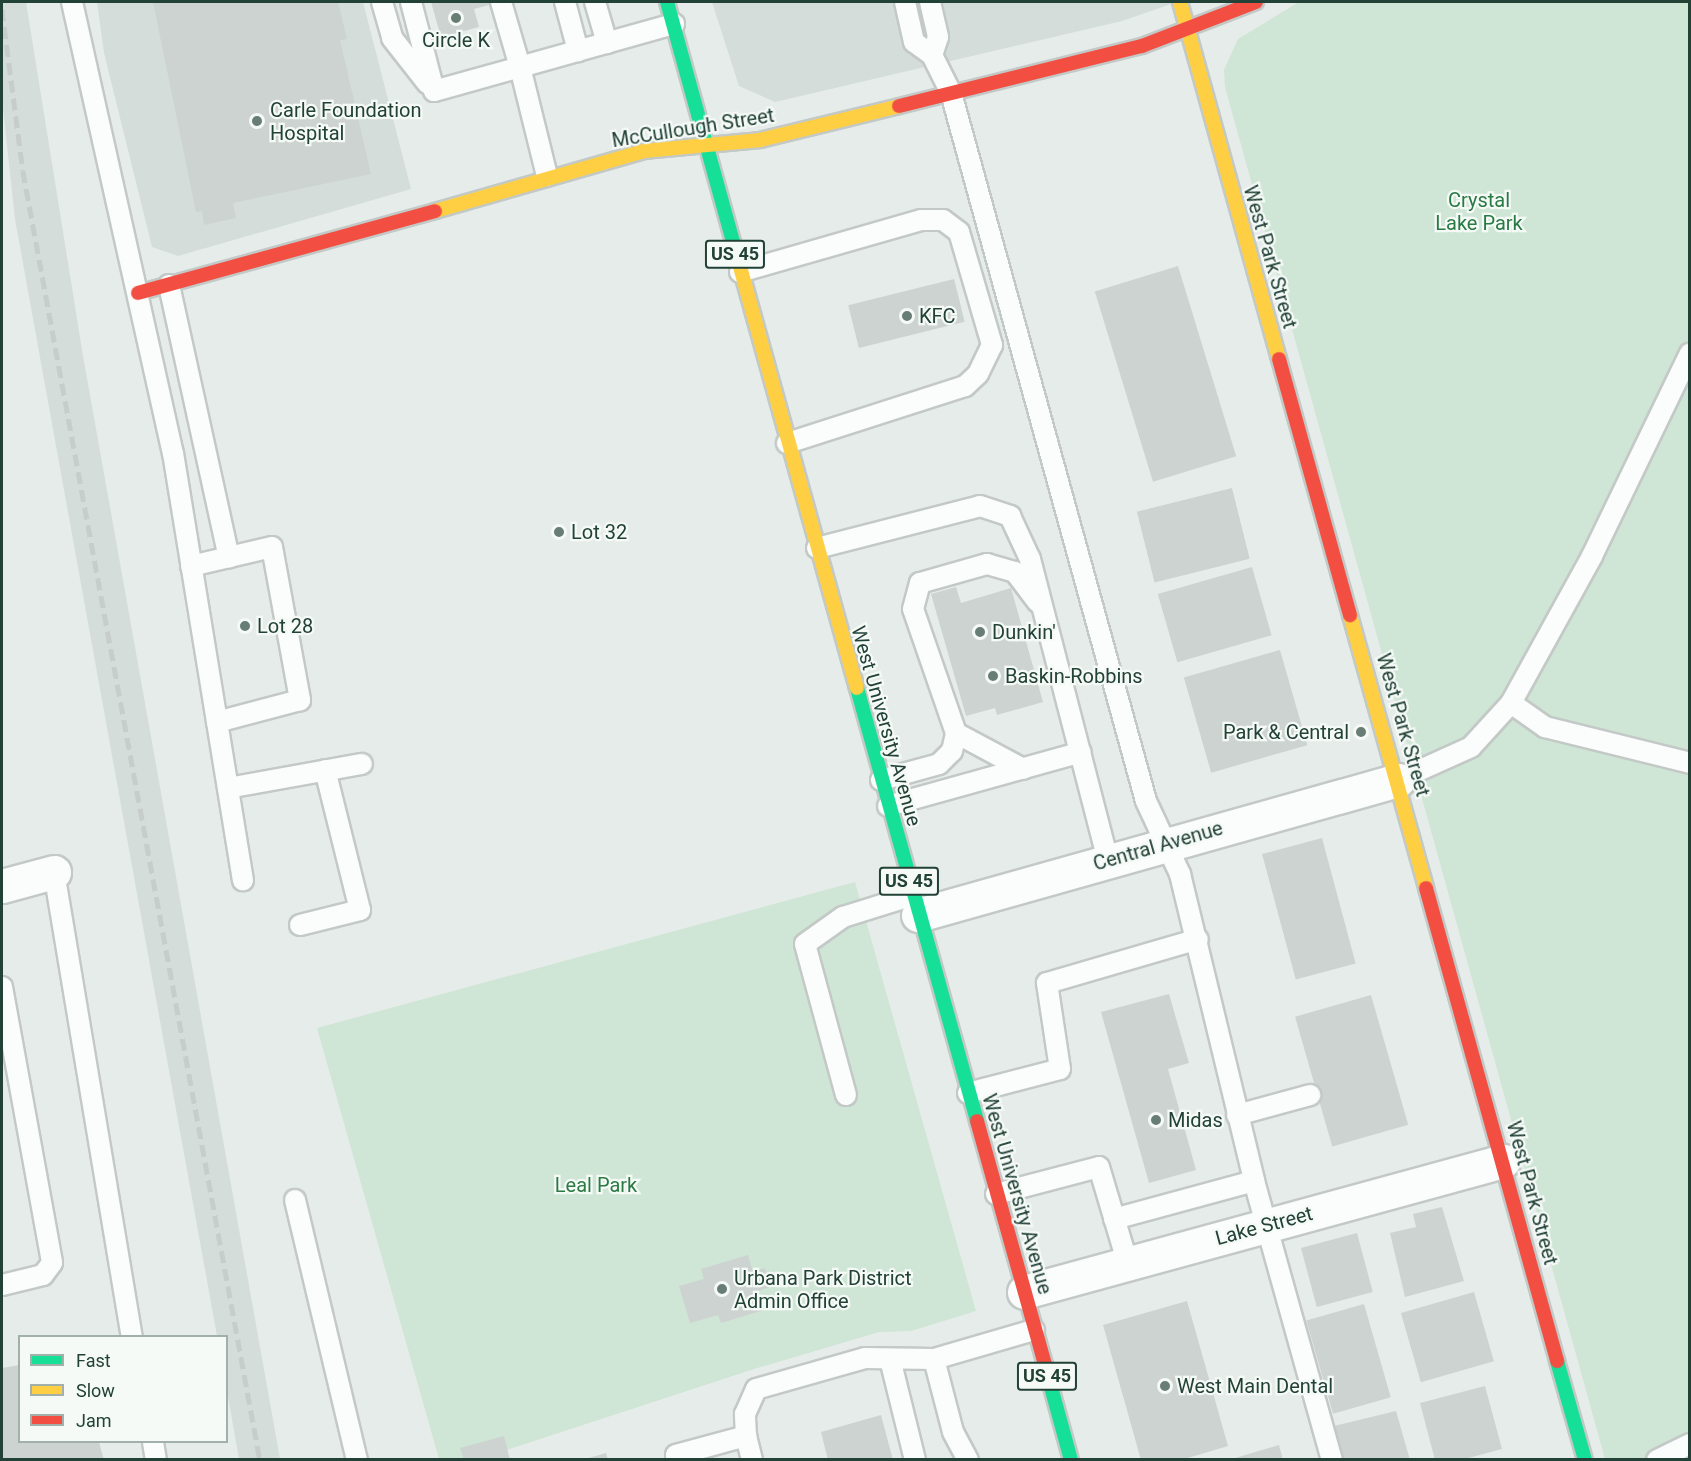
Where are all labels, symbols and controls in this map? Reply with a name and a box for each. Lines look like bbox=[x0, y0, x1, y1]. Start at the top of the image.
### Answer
marker: Circle K bbox=[449, 11, 463, 25]
place label: Circle K bbox=[422, 28, 490, 52]
place label: Carle Foundation Hospital bbox=[270, 98, 421, 145]
street label: McCullough Street bbox=[610, 103, 776, 153]
marker: Carle Foundation Hospital bbox=[248, 112, 266, 130]
street label: West Park Street bbox=[1238, 183, 1302, 331]
park label: Crystal Lake Park bbox=[1435, 189, 1523, 236]
road number: US 45 bbox=[704, 239, 766, 269]
place label: KFC bbox=[919, 304, 956, 328]
marker: KFC bbox=[900, 309, 914, 323]
place label: Lot 32 bbox=[571, 520, 627, 544]
marker: Lot 32 bbox=[552, 525, 566, 539]
place label: Lot 28 bbox=[257, 614, 313, 638]
marker: Lot 28 bbox=[238, 619, 252, 633]
place label: Dunkin' bbox=[992, 620, 1056, 644]
street label: West University Avenue bbox=[846, 623, 926, 829]
marker: Dunkin' bbox=[973, 625, 987, 639]
street label: West Park Street bbox=[1371, 651, 1435, 799]
place label: Baskin-Robbins bbox=[1005, 664, 1143, 688]
marker: Baskin-Robbins bbox=[986, 669, 1000, 683]
place label: Park & Central bbox=[1223, 720, 1349, 744]
marker: Park & Central bbox=[1354, 725, 1368, 739]
street label: Central Avenue bbox=[1090, 816, 1226, 876]
road number: US 45 bbox=[878, 866, 940, 896]
street label: West University Avenue bbox=[977, 1091, 1057, 1297]
place label: Midas bbox=[1168, 1108, 1223, 1132]
marker: Midas bbox=[1149, 1113, 1163, 1127]
street label: West Park Street bbox=[1501, 1118, 1563, 1268]
park label: Leal Park bbox=[555, 1173, 637, 1197]
street label: Lake Street bbox=[1213, 1201, 1315, 1251]
place label: Urbana Park District Admin Office bbox=[734, 1266, 912, 1313]
marker: Urbana Park District Admin Office bbox=[715, 1282, 729, 1296]
legend bbox=[18, 1335, 228, 1443]
text: Fast bbox=[76, 1350, 111, 1371]
road number: US 45 bbox=[1016, 1361, 1078, 1391]
place label: West Main Dental bbox=[1177, 1374, 1333, 1398]
marker: West Main Dental bbox=[1158, 1379, 1172, 1393]
text: Slow bbox=[76, 1380, 115, 1401]
text: Jam bbox=[76, 1410, 112, 1431]

